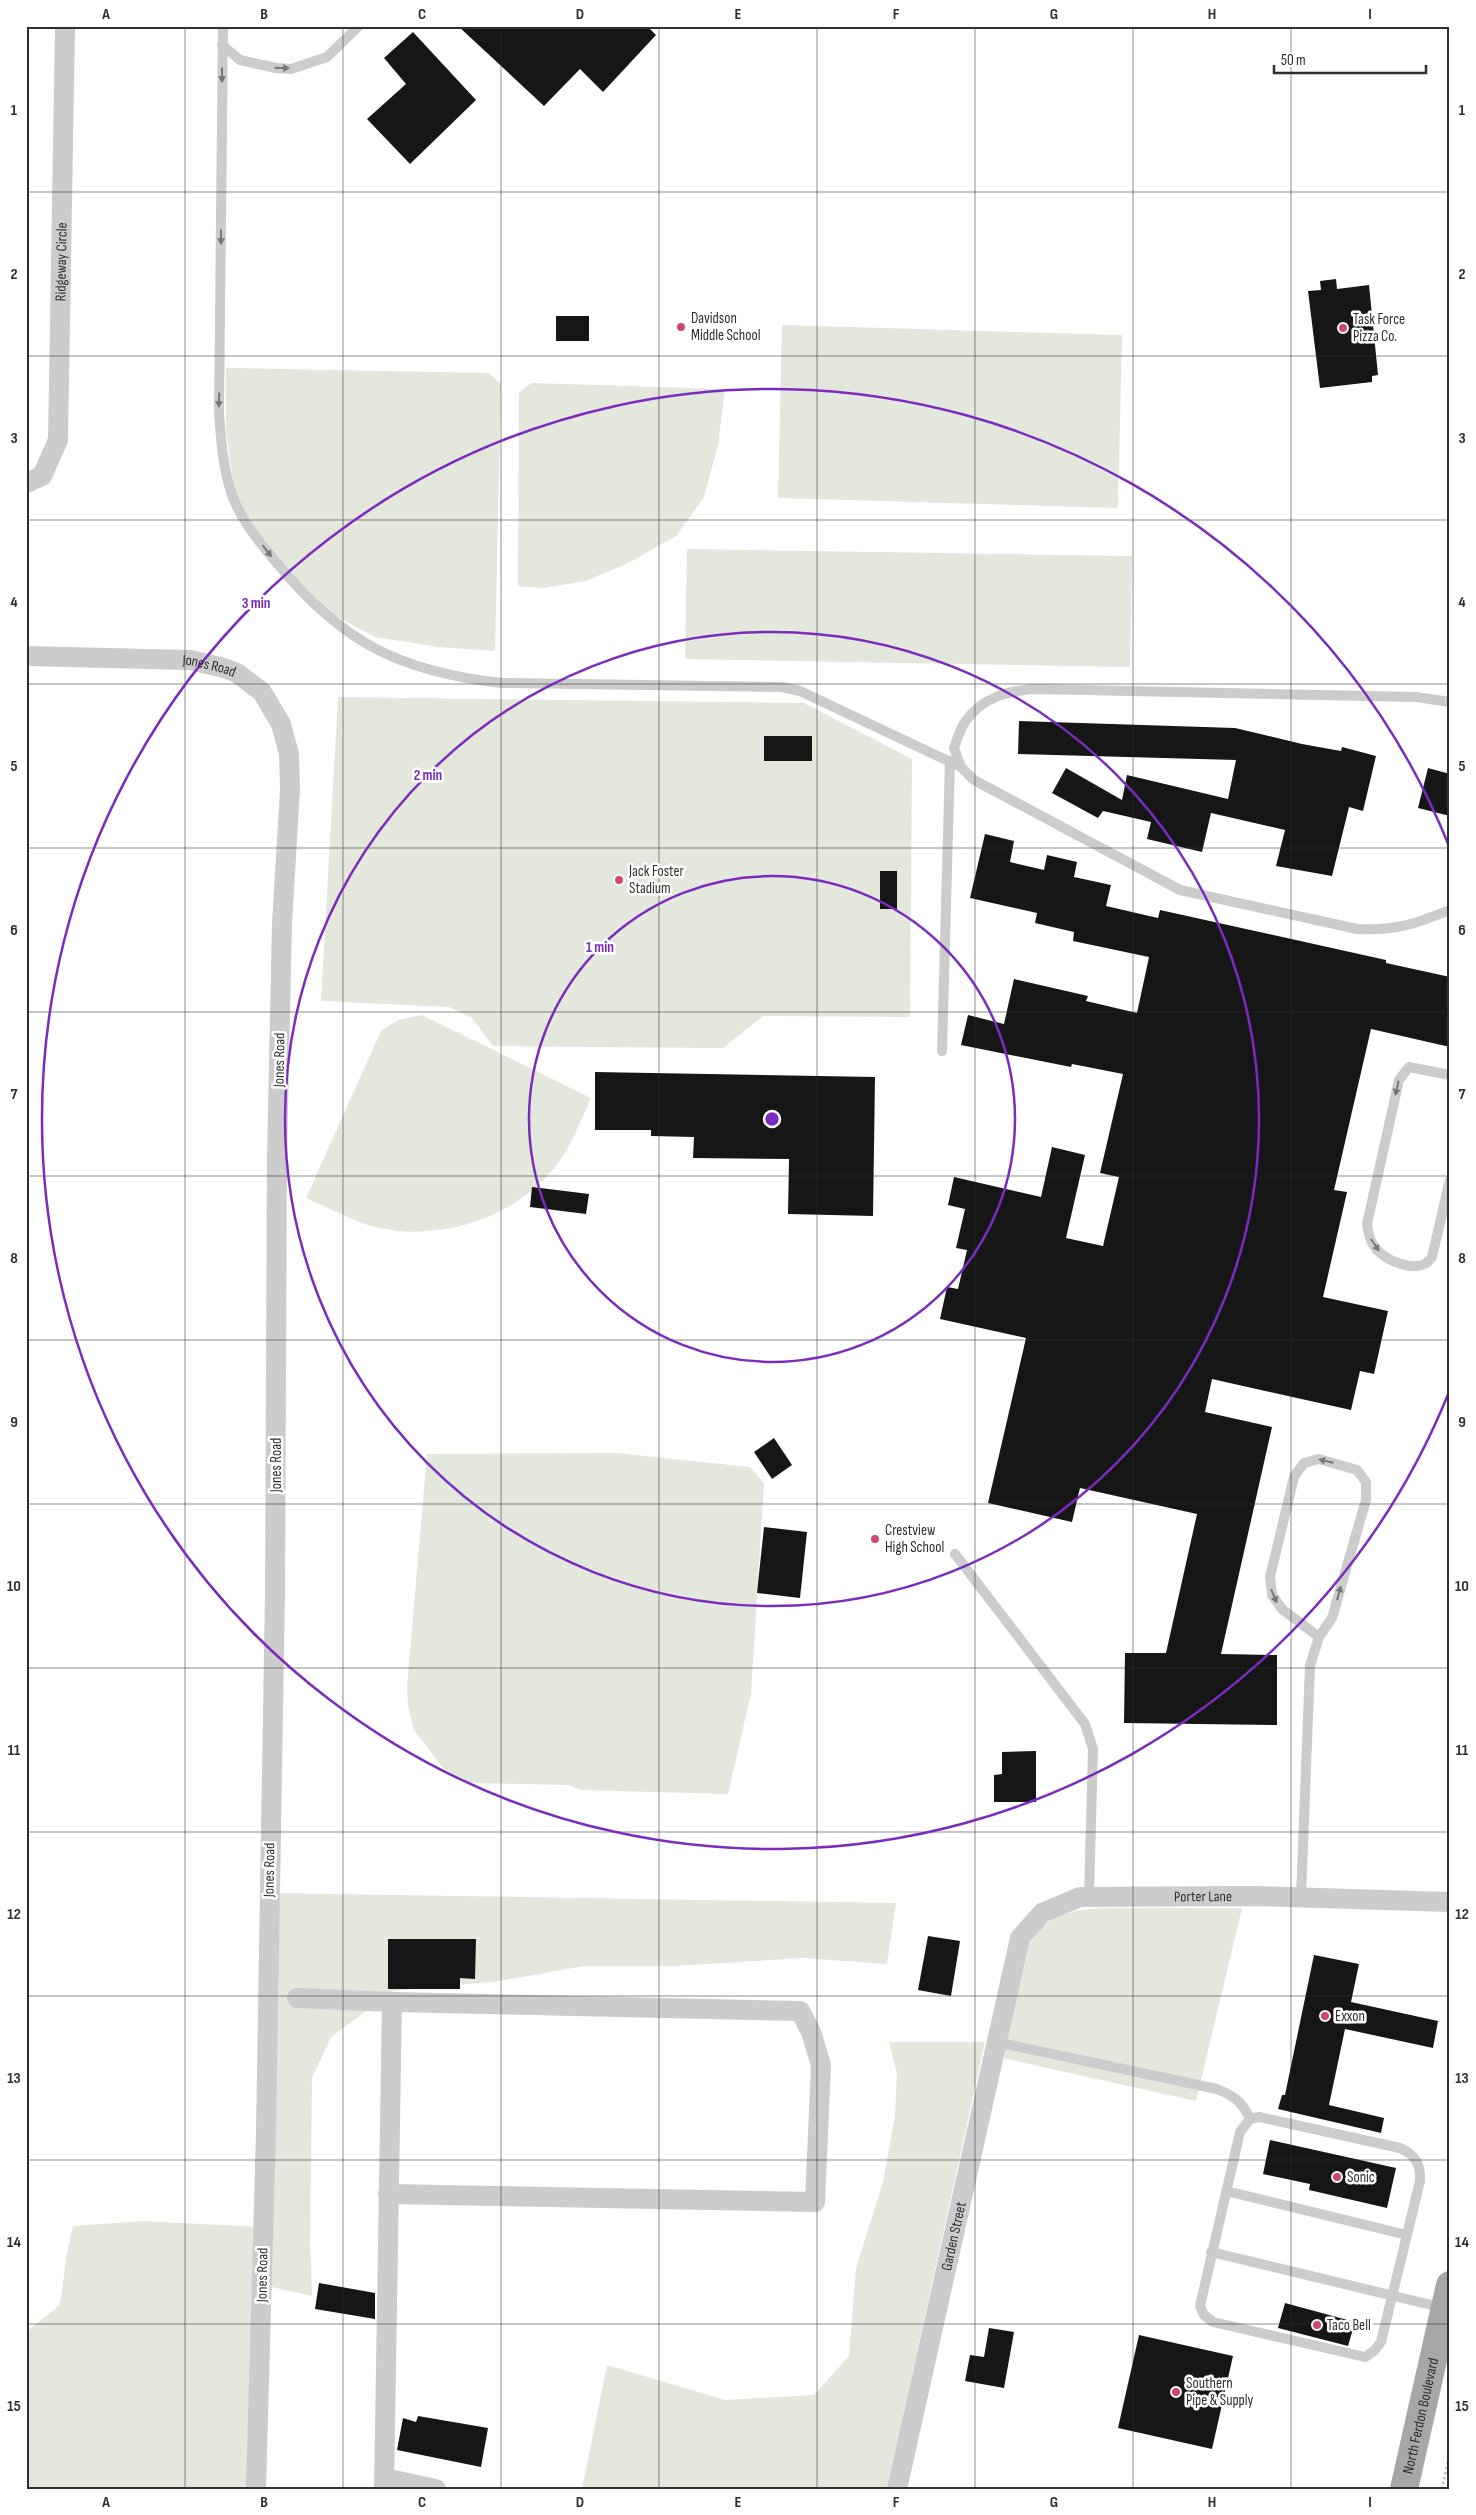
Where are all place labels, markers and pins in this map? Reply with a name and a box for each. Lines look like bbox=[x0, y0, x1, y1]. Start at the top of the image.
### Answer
place label: Davidson Middle School bbox=[691, 309, 761, 345]
place label: Task Force Pizza Co. bbox=[1353, 310, 1405, 346]
marker: Davidson Middle School bbox=[675, 321, 687, 333]
marker: Task Force Pizza Co. bbox=[1337, 322, 1349, 334]
place label: Jack Foster Stadium bbox=[628, 862, 685, 898]
marker: Jack Foster Stadium bbox=[613, 874, 625, 886]
centre of rings bbox=[763, 1110, 781, 1128]
place label: Crestview High School bbox=[885, 1521, 944, 1557]
marker: Crestview High School bbox=[869, 1533, 881, 1545]
place label: Exxon bbox=[1335, 2007, 1365, 2026]
marker: Exxon bbox=[1319, 2010, 1331, 2022]
place label: Sonic bbox=[1347, 2168, 1375, 2187]
marker: Sonic bbox=[1331, 2171, 1343, 2183]
place label: Taco Bell bbox=[1327, 2316, 1371, 2335]
marker: Taco Bell bbox=[1311, 2319, 1323, 2331]
place label: Southern Pipe & Supply bbox=[1186, 2374, 1254, 2410]
marker: Southern Pipe & Supply bbox=[1170, 2386, 1182, 2398]

